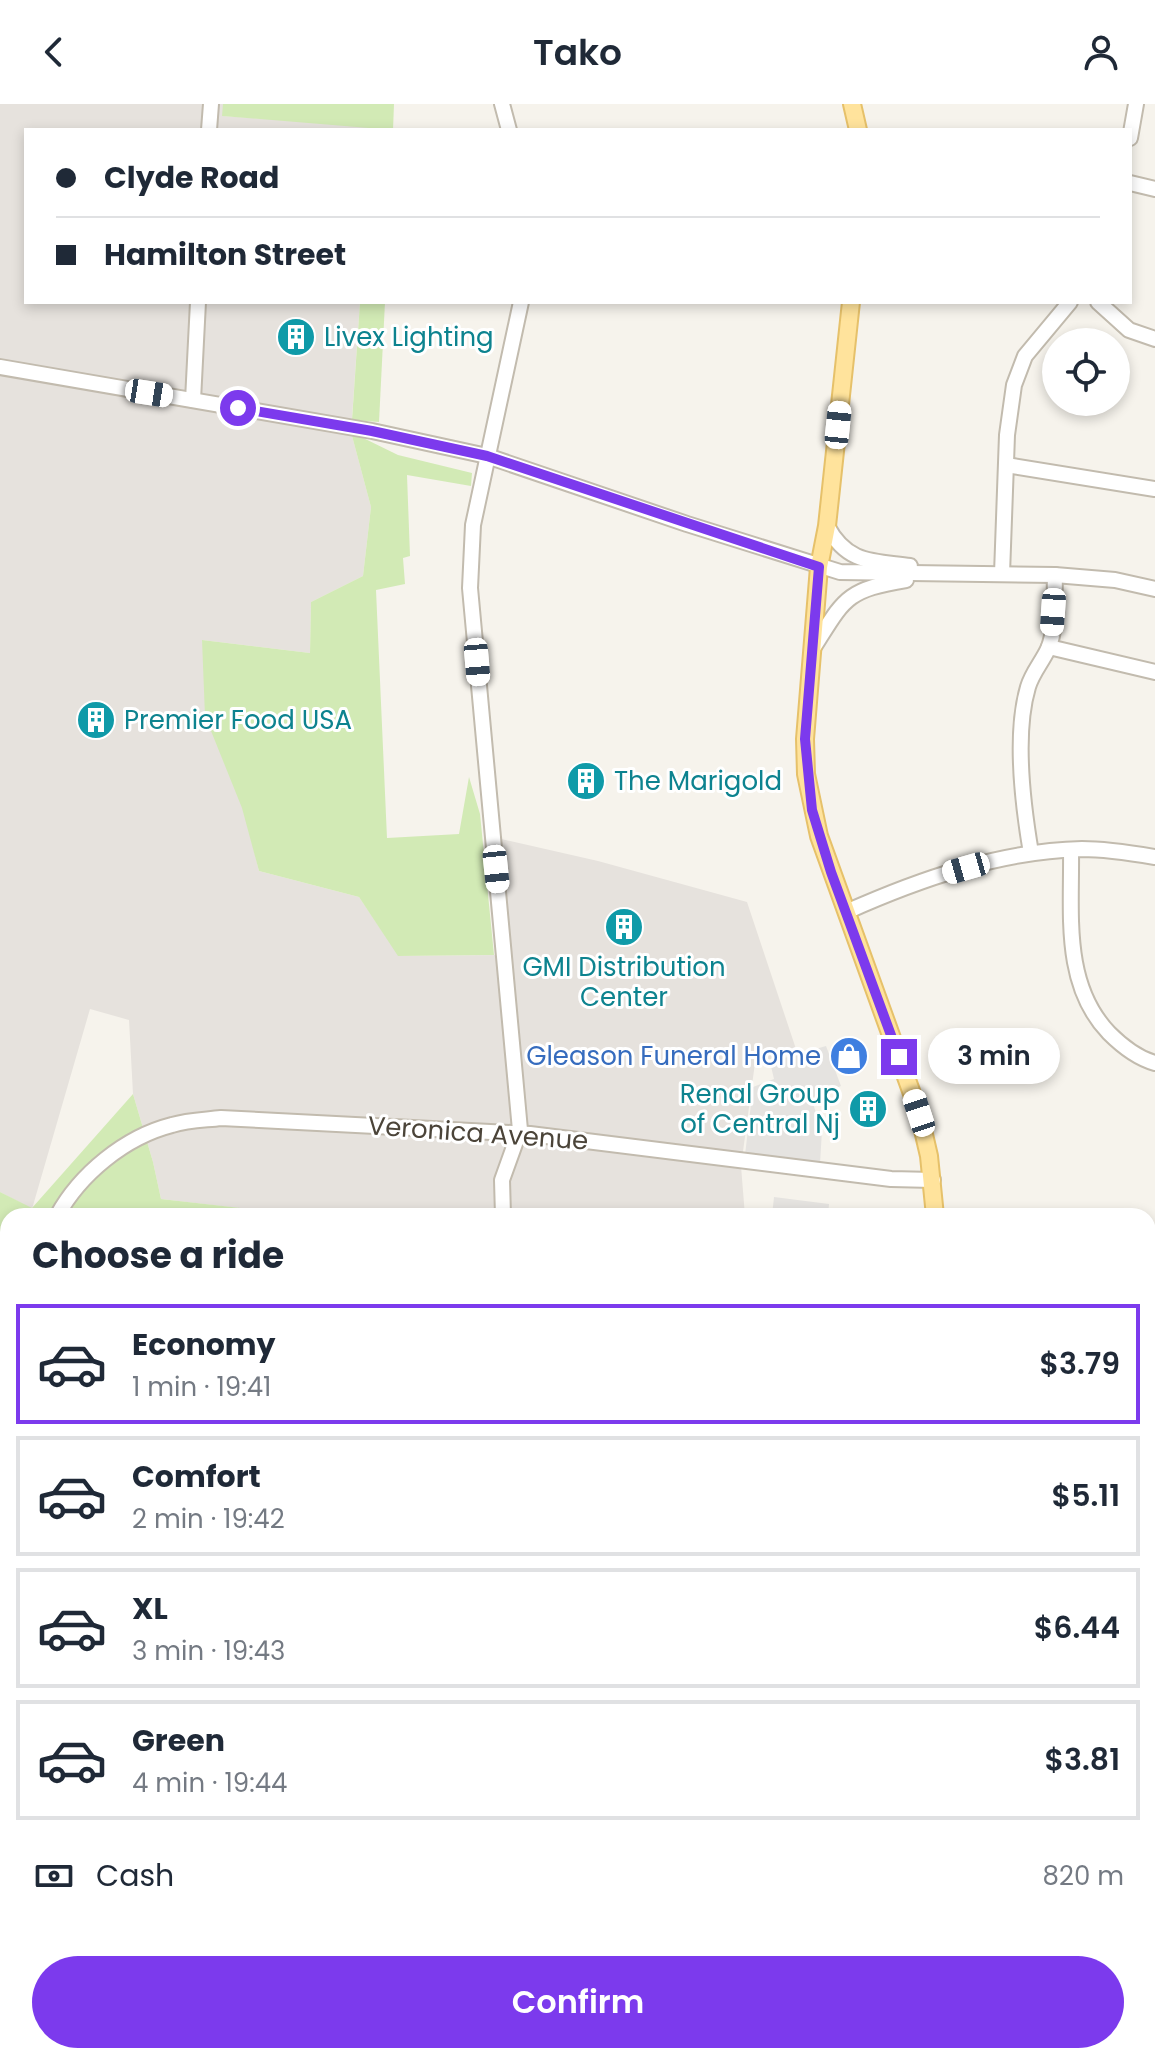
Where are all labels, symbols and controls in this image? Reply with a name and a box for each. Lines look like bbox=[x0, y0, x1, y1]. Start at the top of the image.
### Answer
text: Tako bbox=[533, 27, 622, 78]
icon: back bbox=[32, 30, 76, 74]
icon: person bbox=[1079, 30, 1123, 74]
text: Clyde Road bbox=[104, 156, 279, 199]
text: Hamilton Street bbox=[104, 233, 346, 276]
building icon: Livex Lighting bbox=[275, 316, 317, 358]
place label: Livex Lighting bbox=[324, 319, 494, 355]
map controls bbox=[1042, 328, 1130, 416]
button: locate bbox=[1042, 328, 1130, 416]
car bbox=[123, 377, 175, 409]
route start bbox=[220, 390, 256, 426]
car bbox=[824, 400, 852, 450]
car bbox=[1039, 587, 1067, 637]
car bbox=[463, 637, 491, 687]
building icon: Premier Food USA bbox=[75, 699, 117, 741]
place label: Premier Food USA bbox=[124, 702, 352, 738]
building icon: The Marigold bbox=[565, 760, 607, 802]
place label: The Marigold bbox=[614, 763, 782, 799]
car bbox=[482, 844, 510, 894]
car bbox=[940, 850, 992, 886]
building icon: GMI Distribution Center bbox=[603, 906, 645, 948]
place label: GMI Distribution Center bbox=[522, 949, 726, 1015]
callout: 3 min bbox=[927, 1029, 1059, 1085]
shop icon: Gleason Funeral Home bbox=[828, 1035, 870, 1077]
place label: Gleason Funeral Home bbox=[526, 1038, 821, 1074]
text: 3 min bbox=[957, 1038, 1031, 1074]
route end bbox=[881, 1039, 917, 1075]
place label: Renal Group of Central Nj bbox=[680, 1076, 840, 1142]
car bbox=[900, 1086, 938, 1140]
building icon: Renal Group of Central Nj bbox=[847, 1088, 889, 1130]
street label: Veronica Avenue bbox=[367, 1107, 589, 1159]
text: Choose a ride bbox=[32, 1230, 284, 1281]
text: Economy bbox=[132, 1323, 276, 1366]
icon: car bbox=[36, 1328, 108, 1400]
text: $3.79 bbox=[1039, 1342, 1120, 1385]
text: 1 min · 19:41 bbox=[132, 1369, 271, 1405]
text: Comfort bbox=[132, 1455, 261, 1498]
icon: car bbox=[36, 1460, 108, 1532]
text: $5.11 bbox=[1052, 1474, 1120, 1517]
text: 2 min · 19:42 bbox=[132, 1501, 285, 1537]
text: XL bbox=[132, 1587, 168, 1630]
icon: car bbox=[36, 1592, 108, 1664]
text: $6.44 bbox=[1034, 1606, 1120, 1649]
text: 3 min · 19:43 bbox=[132, 1633, 285, 1669]
text: Green bbox=[132, 1719, 225, 1762]
icon: car bbox=[36, 1724, 108, 1796]
text: $3.81 bbox=[1044, 1738, 1120, 1781]
text: 4 min · 19:44 bbox=[132, 1765, 287, 1801]
icon: cash bbox=[32, 1854, 76, 1898]
text: Cash bbox=[96, 1854, 174, 1897]
text: 820 m bbox=[1043, 1858, 1124, 1894]
button: Confirm bbox=[32, 1956, 1124, 2048]

